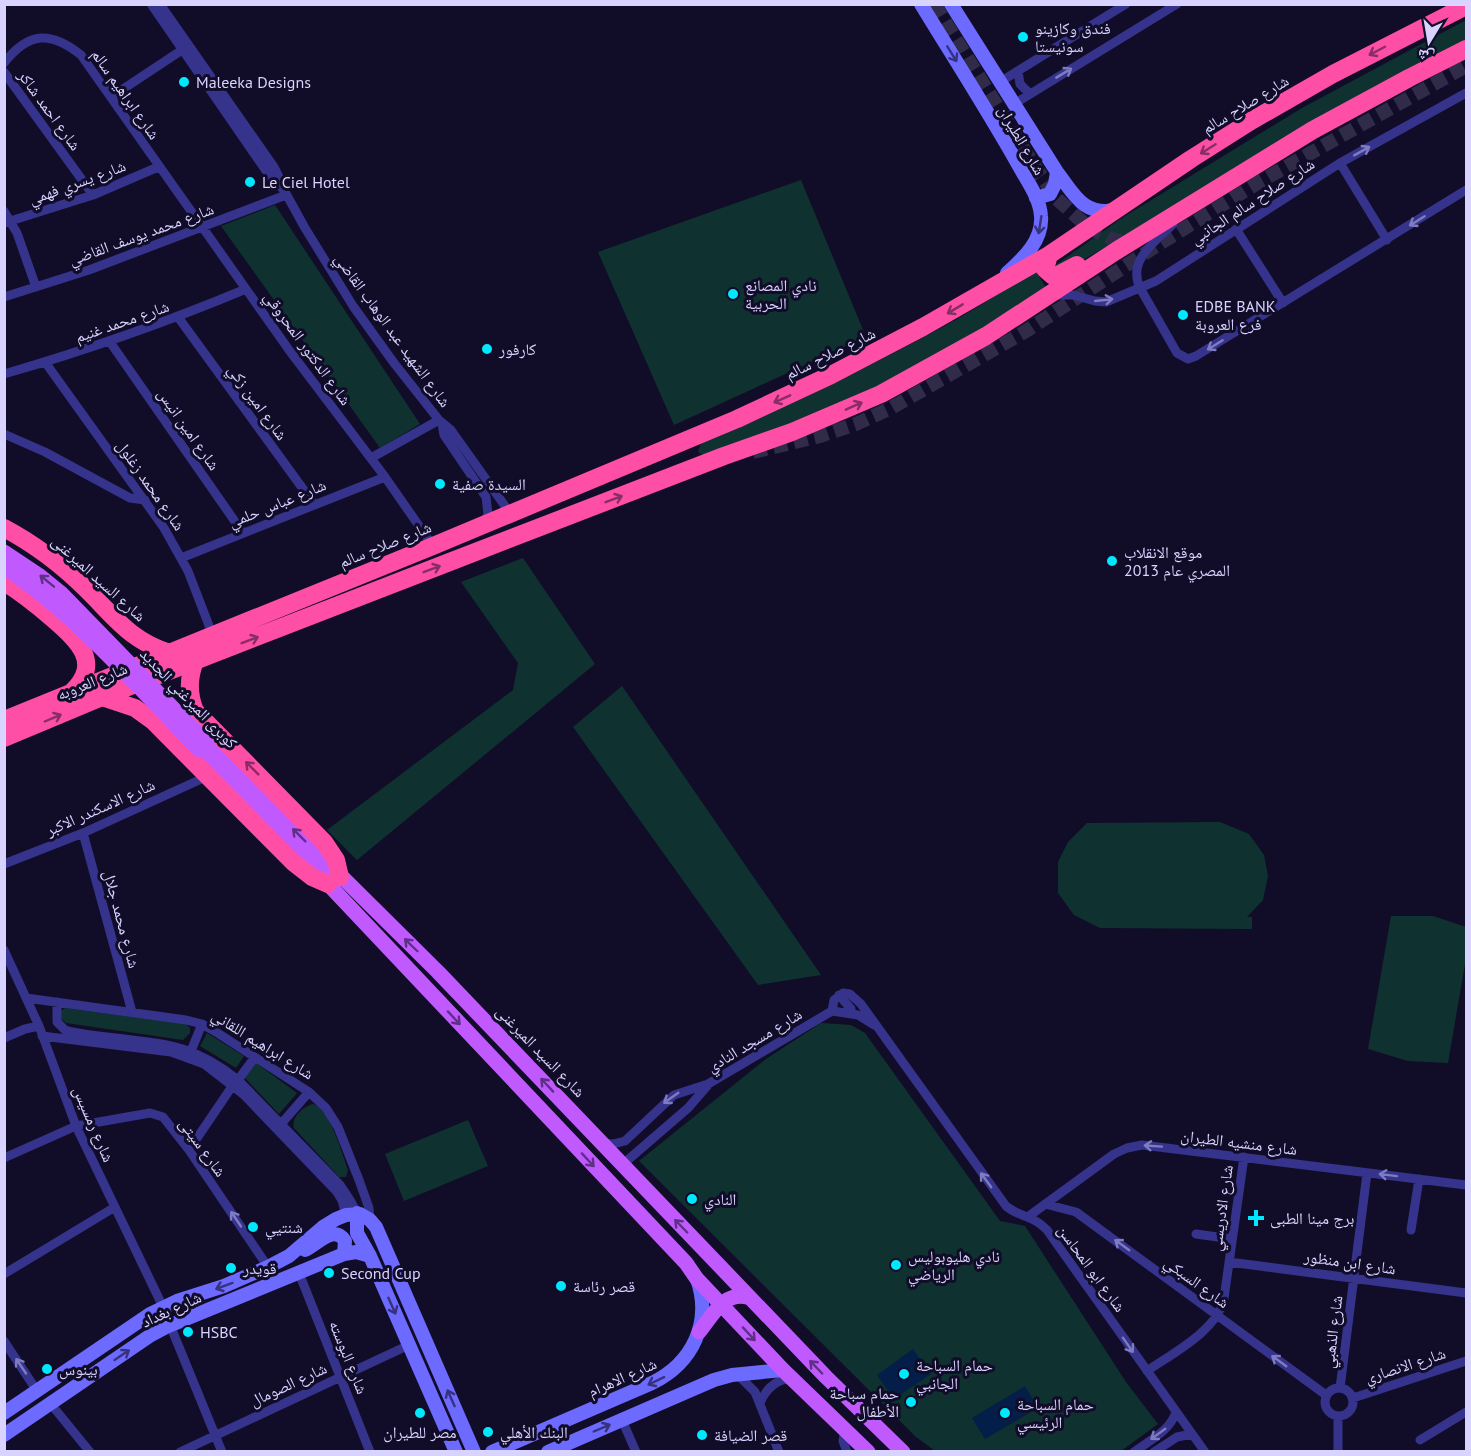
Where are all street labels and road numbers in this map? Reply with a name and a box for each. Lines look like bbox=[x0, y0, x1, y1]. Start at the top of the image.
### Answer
street label: شارع ابراهيم سالم bbox=[87, 45, 165, 144]
street label: شارع احمد شاكر bbox=[13, 65, 86, 155]
street label: شارع صلاح سالم bbox=[1198, 70, 1293, 139]
street label: شارع الطيران bbox=[993, 101, 1050, 179]
street label: شارع صلاح سالم الجانبي bbox=[1186, 153, 1320, 251]
street label: شارع يسري فهمي bbox=[26, 155, 129, 212]
street label: شارع محمد يوسف القاضي bbox=[66, 198, 217, 272]
street label: شارع الشهيد عبد الوهاب القاضي bbox=[328, 249, 456, 413]
street label: شارع الدكتور المحروقي bbox=[257, 287, 356, 411]
street label: شارع محمد غنيم bbox=[72, 296, 172, 347]
street label: شارع صلاح سالم bbox=[782, 323, 879, 384]
street label: شارع امين زكي bbox=[221, 360, 292, 446]
street label: شارع امين انيس bbox=[153, 384, 225, 474]
street label: شارع محمد زغلول bbox=[112, 436, 190, 535]
street label: شارع عباس حلمي bbox=[225, 474, 330, 535]
street label: شارع صلاح سالم bbox=[336, 516, 435, 573]
street label: شارع السيد الميرغنى bbox=[47, 530, 150, 626]
street label: كوبرى الميرغني الجديد bbox=[134, 644, 242, 755]
street label: شارع العروبه bbox=[54, 658, 130, 705]
street label: شارع الاسكندر الاكبر bbox=[41, 774, 158, 841]
street label: شارع محمد جلال bbox=[98, 868, 145, 970]
street label: شارع السيد الميرغنى bbox=[491, 1001, 590, 1102]
street label: شارع مسجد النادي bbox=[703, 1004, 807, 1079]
street label: شارع ابراهيم اللقاني bbox=[207, 1005, 318, 1086]
street label: شارع رمسيس bbox=[68, 1083, 119, 1165]
street label: شارع سيتى bbox=[174, 1114, 231, 1181]
street label: شارع منشيه الطيران bbox=[1179, 1125, 1298, 1160]
street label: شارع الادريسي bbox=[1205, 1164, 1240, 1253]
street label: شارع ابو المحاسن bbox=[1053, 1220, 1130, 1316]
street label: شارع ابن منظور bbox=[1302, 1246, 1397, 1279]
street label: شارع السبكي bbox=[1159, 1252, 1233, 1315]
street label: شارع بغداد bbox=[138, 1286, 205, 1332]
street label: شارع الذهبي bbox=[1318, 1294, 1349, 1370]
street label: شارع البوسته bbox=[324, 1317, 373, 1397]
street label: شارع الانصاري bbox=[1362, 1343, 1449, 1390]
street label: شارع الاهرام bbox=[585, 1353, 660, 1402]
street label: شارع الصومال bbox=[246, 1357, 330, 1411]

